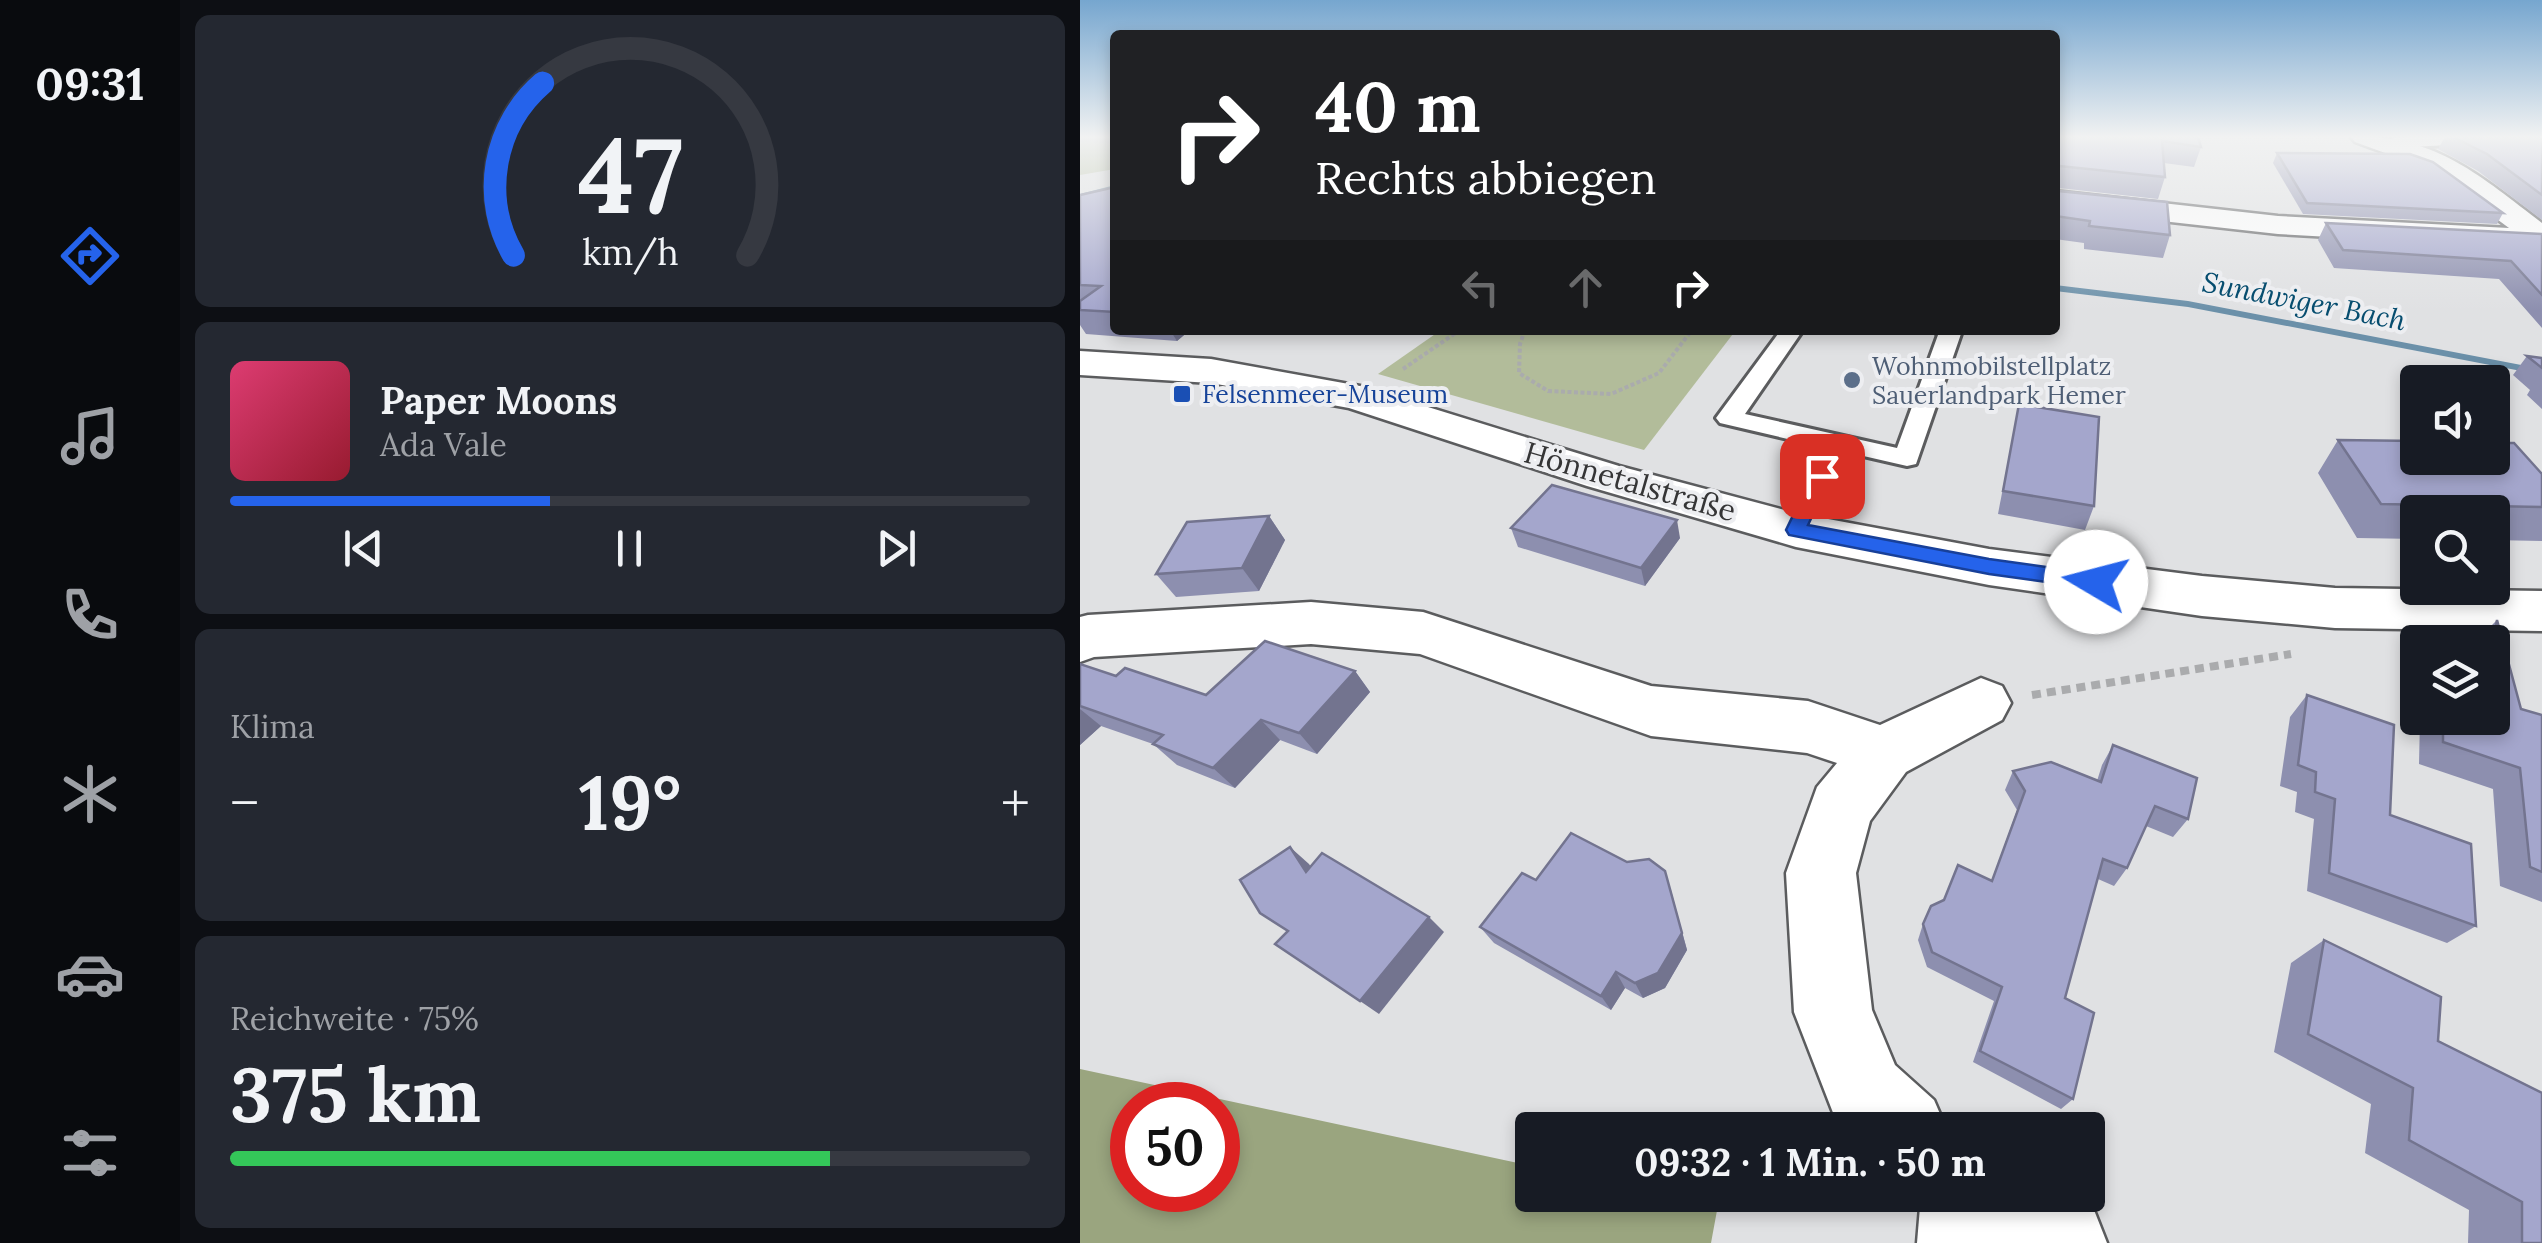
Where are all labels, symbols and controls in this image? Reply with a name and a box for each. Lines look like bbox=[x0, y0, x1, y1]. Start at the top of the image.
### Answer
text: 09:31 bbox=[35, 55, 145, 112]
text: 40 m bbox=[1315, 62, 1481, 151]
icon: right bbox=[1150, 70, 1280, 200]
text: 47 bbox=[577, 108, 683, 241]
text: Rechts abbiegen bbox=[1315, 149, 1657, 206]
icon: directions bbox=[55, 221, 125, 291]
text: km/h bbox=[582, 229, 678, 275]
icon: left bbox=[1453, 260, 1508, 315]
icon: ahead bbox=[1558, 260, 1613, 315]
icon: right bbox=[1663, 260, 1718, 315]
water label: Sundwiger Bach bbox=[2199, 264, 2409, 338]
place label: Wohnmobilstellplatz Sauerlandpark Hemer bbox=[1872, 350, 2126, 411]
map controls bbox=[2400, 365, 2510, 735]
button: sound bbox=[2400, 365, 2510, 475]
marker: Wohnmobilstellplatz Sauerlandpark Hemer bbox=[1841, 369, 1863, 391]
text: Paper Moons bbox=[380, 376, 617, 424]
place label: Felsenmeer-Museum bbox=[1202, 378, 1448, 410]
marker: Felsenmeer-Museum bbox=[1171, 383, 1193, 405]
icon: music bbox=[55, 401, 125, 471]
text: Ada Vale bbox=[380, 424, 507, 465]
street label: Hönnetalstraße bbox=[1520, 433, 1741, 529]
pin bbox=[1780, 434, 1865, 519]
icon: arrive bbox=[1795, 449, 1850, 504]
button: search bbox=[2400, 495, 2510, 605]
icon: previous bbox=[336, 521, 391, 576]
icon: pause bbox=[602, 521, 657, 576]
icon: next bbox=[869, 521, 924, 576]
position arrow bbox=[2044, 530, 2148, 634]
icon: phone bbox=[55, 580, 125, 650]
button: layers bbox=[2400, 625, 2510, 735]
text: Klima bbox=[230, 706, 315, 747]
text: 19° bbox=[579, 755, 681, 851]
icon: climate bbox=[55, 759, 125, 829]
text: − bbox=[230, 768, 259, 838]
text: + bbox=[1001, 768, 1030, 838]
icon: car bbox=[55, 939, 125, 1009]
text: Reichweite · 75% bbox=[230, 998, 479, 1039]
text: 375 km bbox=[230, 1047, 481, 1143]
speed limit sign: 50 bbox=[1110, 1082, 1240, 1212]
icon: filters bbox=[55, 1118, 125, 1188]
text: 09:32 · 1 Min. · 50 m bbox=[1634, 1138, 1986, 1186]

